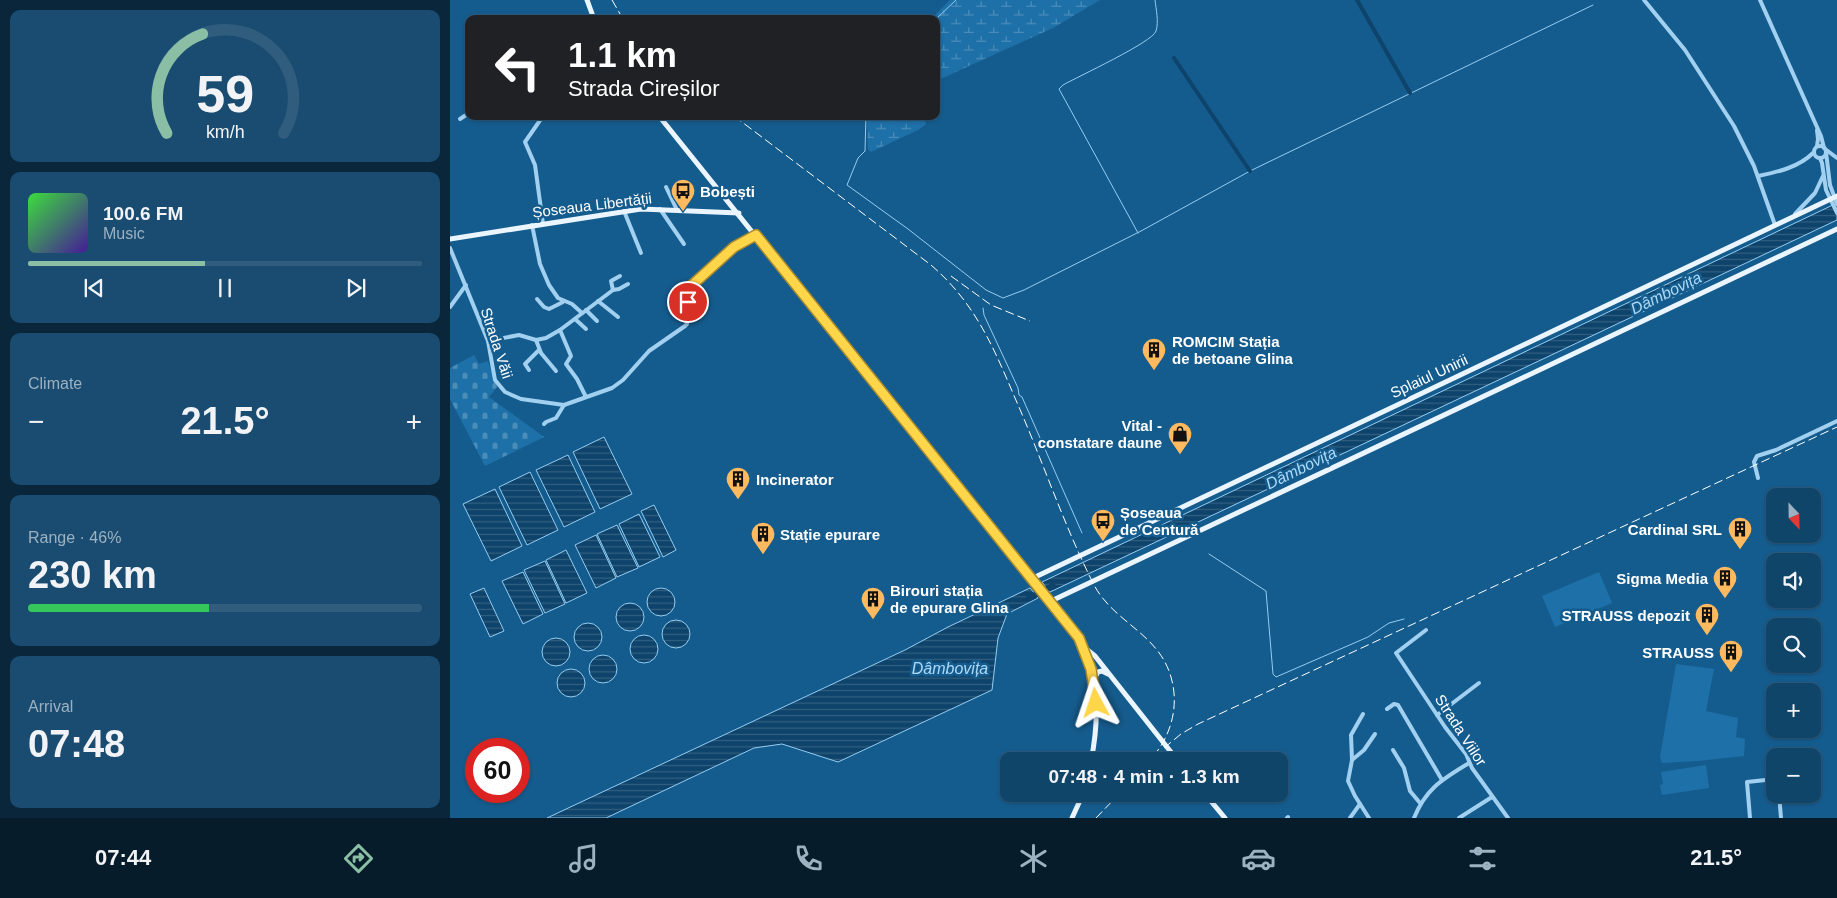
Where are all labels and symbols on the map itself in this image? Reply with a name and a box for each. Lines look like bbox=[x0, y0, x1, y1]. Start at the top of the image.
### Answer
bus stop icon: Bobești bbox=[670, 178, 696, 212]
place label: Bobești bbox=[700, 183, 755, 200]
street label: Șoseaua Libertății bbox=[531, 189, 653, 221]
water label: Dâmbovița bbox=[1628, 269, 1704, 317]
pin bbox=[667, 281, 709, 323]
street label: Strada Văii bbox=[478, 305, 516, 381]
place label: ROMCIM Stația de betoane Glina bbox=[1172, 333, 1294, 367]
building icon: ROMCIM Stația de betoane Glina bbox=[1141, 337, 1167, 371]
street label: Splaiul Unirii bbox=[1388, 351, 1470, 401]
place label: Vital - constatare daune bbox=[1038, 417, 1162, 451]
shop icon: Vital - constatare daune bbox=[1167, 421, 1193, 455]
water label: Dâmbovița bbox=[1263, 444, 1339, 492]
building icon: Incinerator bbox=[725, 466, 751, 500]
place label: Incinerator bbox=[756, 471, 834, 488]
north arrow bbox=[1766, 488, 1821, 542]
place label: Șoseaua de Centură bbox=[1120, 504, 1199, 538]
bus stop icon: Șoseaua de Centură bbox=[1090, 508, 1116, 542]
building icon: Cardinal SRL bbox=[1727, 516, 1753, 550]
building icon: Stație epurare bbox=[750, 521, 776, 555]
place label: Cardinal SRL bbox=[1628, 521, 1722, 538]
place label: Stație epurare bbox=[780, 526, 880, 543]
building icon: Sigma Media bbox=[1712, 565, 1738, 599]
place label: Sigma Media bbox=[1616, 570, 1709, 587]
place label: Birouri stația de epurare Glina bbox=[890, 582, 1009, 616]
building icon: Birouri stația de epurare Glina bbox=[860, 586, 886, 620]
building icon: STRAUSS depozit bbox=[1694, 602, 1720, 636]
place label: STRAUSS depozit bbox=[1562, 607, 1690, 624]
building icon: STRAUSS bbox=[1718, 639, 1744, 673]
place label: STRAUSS bbox=[1642, 644, 1714, 661]
water label: Dâmbovița bbox=[912, 660, 988, 677]
position arrow bbox=[1069, 676, 1121, 728]
street label: Strada Viilor bbox=[1432, 691, 1490, 769]
speed limit sign: 60 bbox=[465, 738, 530, 803]

